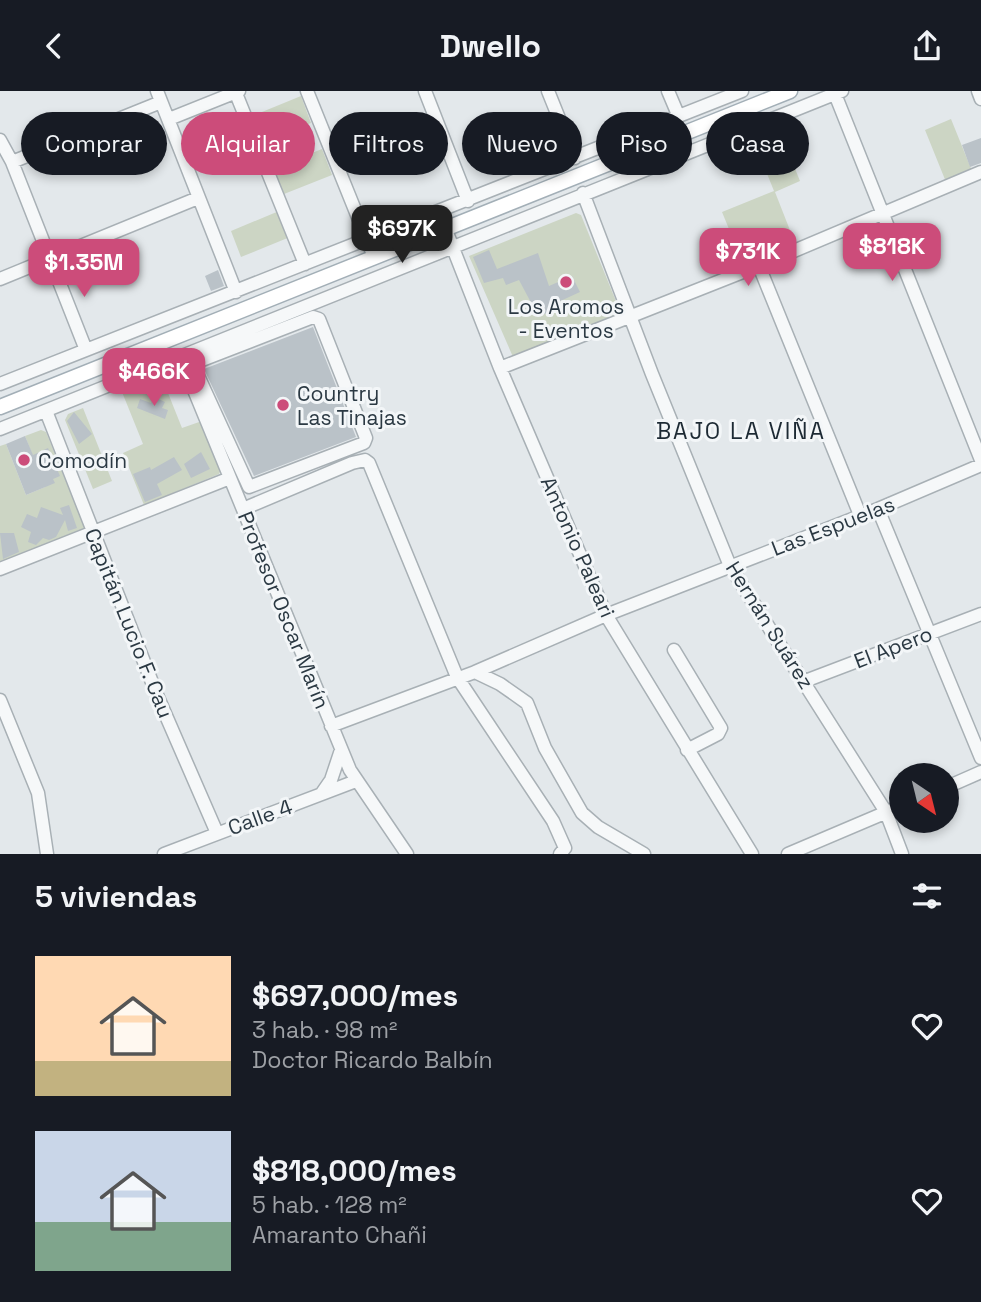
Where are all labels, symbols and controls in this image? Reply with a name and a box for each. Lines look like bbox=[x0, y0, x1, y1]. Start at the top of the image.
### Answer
text: Dwello bbox=[440, 26, 541, 66]
icon: back bbox=[35, 27, 73, 65]
icon: share bbox=[908, 27, 946, 65]
chip: Comprar bbox=[21, 112, 167, 175]
chip: Alquilar bbox=[181, 112, 315, 175]
chip: Filtros bbox=[329, 112, 448, 175]
chip: Nuevo bbox=[462, 112, 582, 175]
chip: Piso bbox=[596, 112, 692, 175]
chip: Casa bbox=[706, 112, 809, 175]
pin: $697K bbox=[353, 205, 451, 265]
text: $697K bbox=[367, 213, 437, 243]
pin: $818K bbox=[843, 223, 941, 283]
pin: $731K bbox=[699, 229, 797, 288]
text: $818K bbox=[859, 231, 925, 261]
text: $731K bbox=[715, 236, 781, 266]
pin: $1.35M bbox=[27, 239, 141, 299]
text: $1.35M bbox=[44, 247, 124, 277]
marker: Los Aromos - Eventos bbox=[558, 274, 574, 290]
place label: Los Aromos - Eventos bbox=[508, 293, 624, 344]
pin: $466K bbox=[105, 349, 203, 408]
text: $466K bbox=[118, 356, 190, 386]
place label: Country Las Tinajas bbox=[297, 380, 407, 431]
marker: Country Las Tinajas bbox=[275, 397, 291, 413]
district label: BAJO LA VIÑA bbox=[656, 416, 826, 446]
place label: Comodín bbox=[38, 447, 127, 474]
marker: Comodín bbox=[16, 452, 32, 468]
street label: Antonio Paleari bbox=[535, 472, 621, 622]
street label: Las Espuelas bbox=[768, 490, 898, 562]
street label: Profesor Oscar Marín bbox=[232, 507, 336, 713]
street label: Capitán Lucio F. Cau bbox=[79, 524, 179, 722]
street label: Hernán Suárez bbox=[720, 556, 820, 694]
street label: El Apero bbox=[850, 620, 936, 674]
north arrow bbox=[889, 763, 959, 833]
map controls bbox=[889, 763, 959, 833]
street label: Calle 4 bbox=[224, 793, 296, 841]
text: 5 viviendas bbox=[35, 877, 197, 916]
icon: filters bbox=[908, 877, 946, 915]
text: $697,000/mes bbox=[252, 976, 458, 1015]
icon: home bbox=[91, 984, 175, 1068]
icon: heart bbox=[908, 1007, 946, 1045]
text: 3 hab. · 98 m² bbox=[252, 1015, 397, 1045]
text: Doctor Ricardo Balbín bbox=[252, 1045, 493, 1075]
text: $818,000/mes bbox=[252, 1151, 457, 1190]
icon: home bbox=[91, 1159, 175, 1243]
icon: heart bbox=[908, 1182, 946, 1220]
text: 5 hab. · 128 m² bbox=[252, 1190, 407, 1220]
text: Amaranto Chañi bbox=[252, 1220, 427, 1250]

